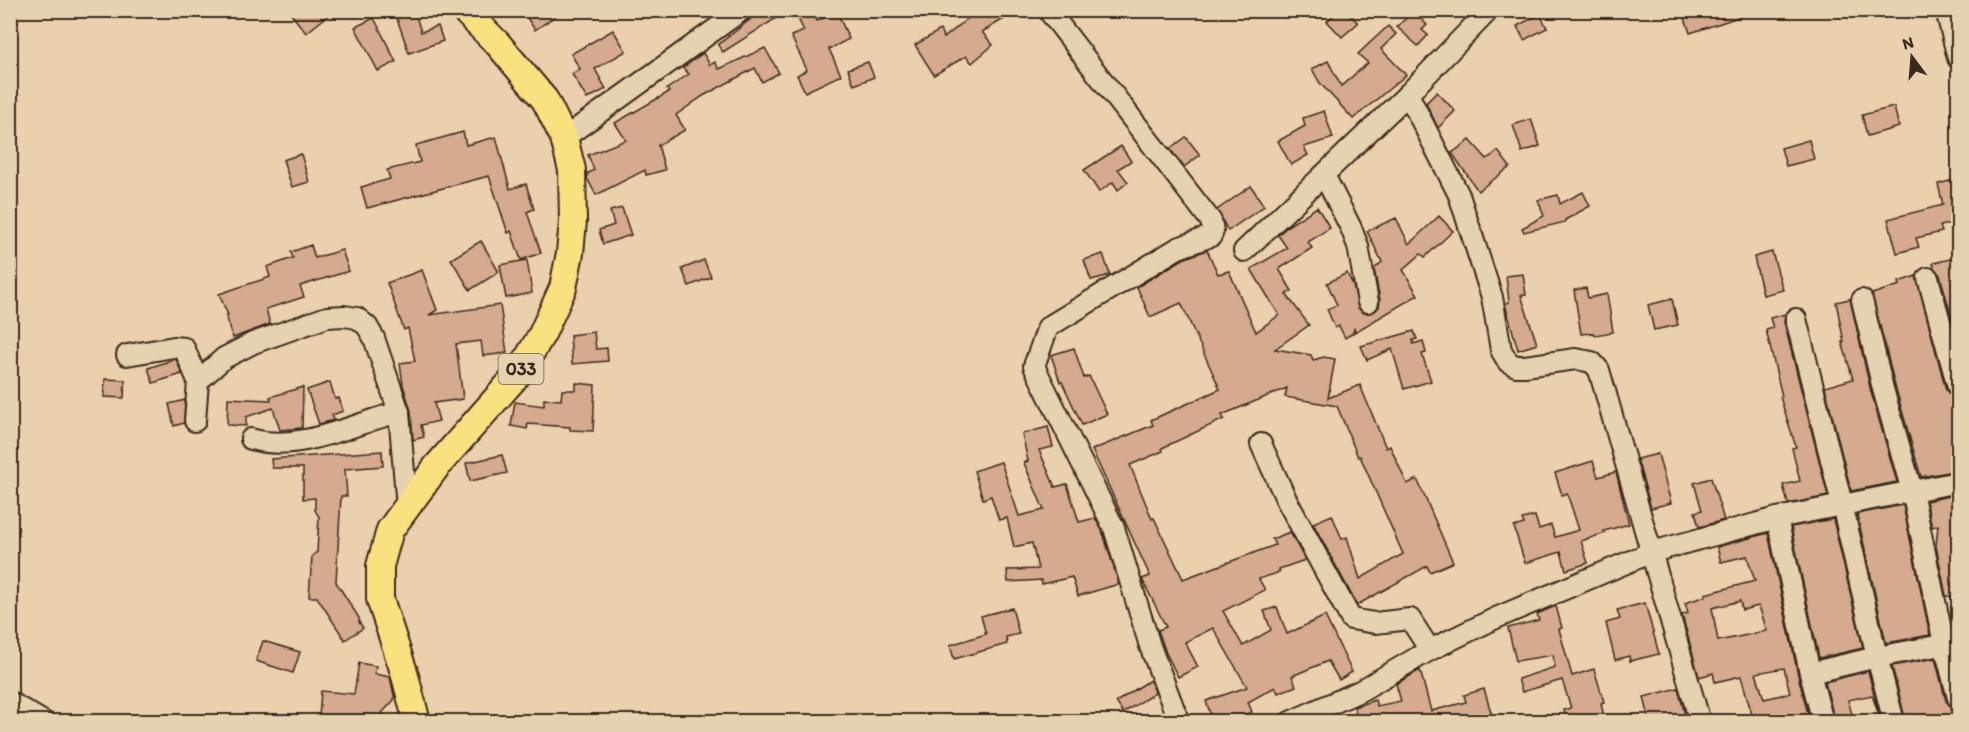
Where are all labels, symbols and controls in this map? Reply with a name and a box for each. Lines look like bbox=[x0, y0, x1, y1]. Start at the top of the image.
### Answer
north arrow bbox=[1882, 27, 1942, 87]
text: N bbox=[1900, 32, 1916, 54]
road number: 033 bbox=[498, 354, 544, 384]

